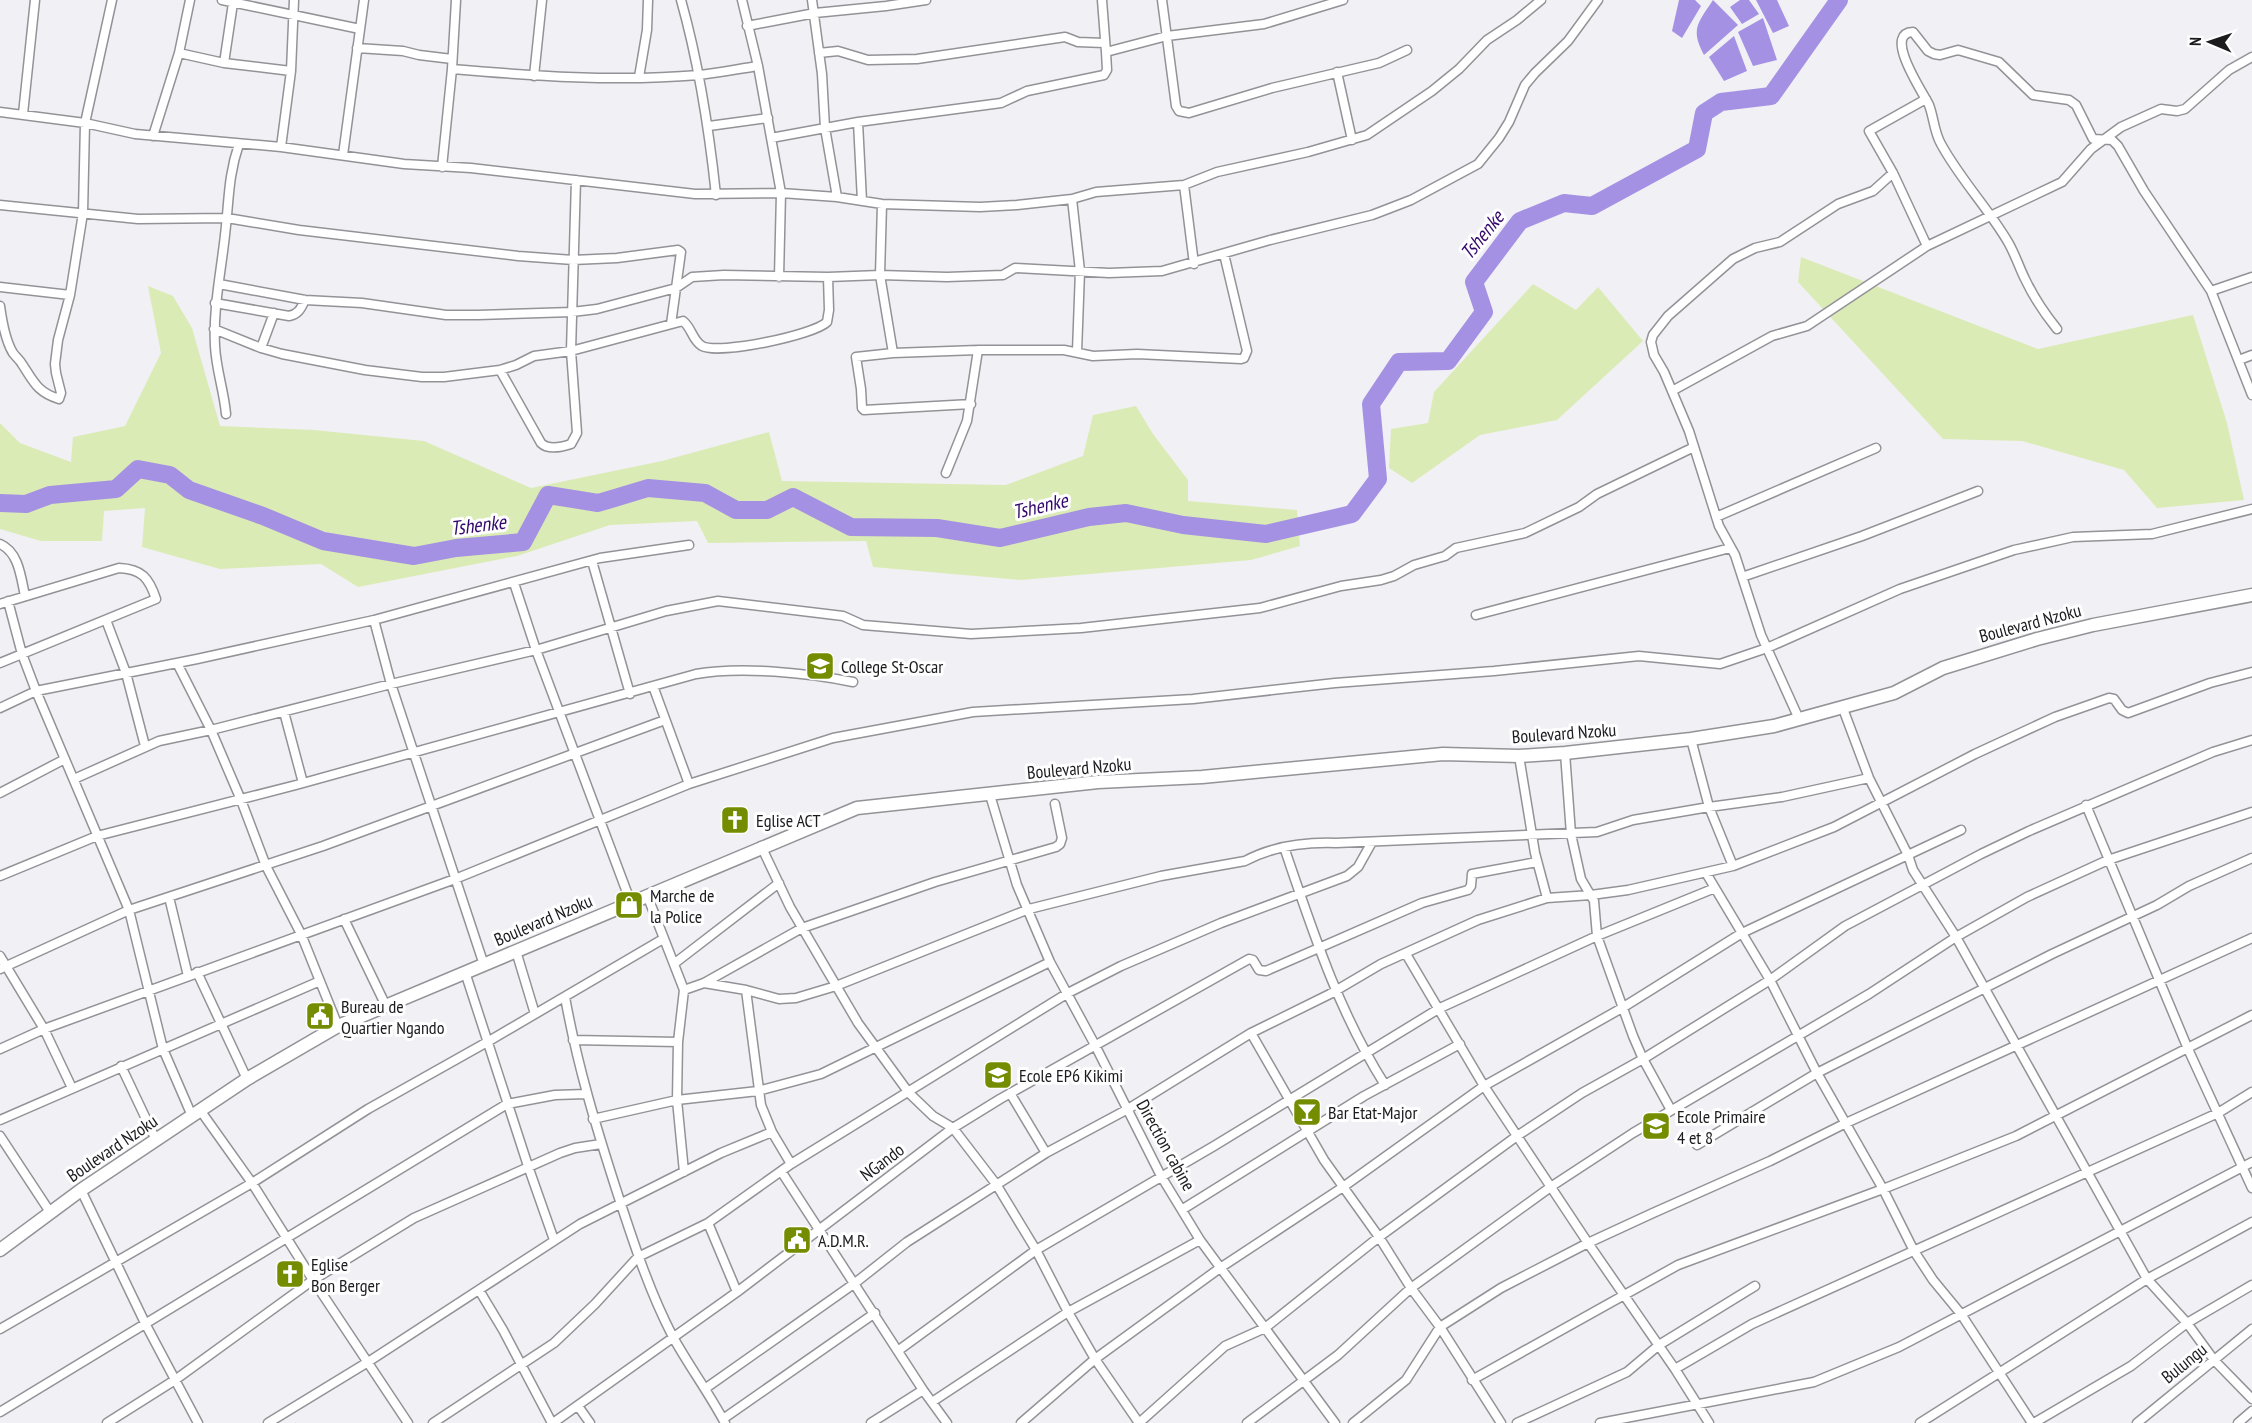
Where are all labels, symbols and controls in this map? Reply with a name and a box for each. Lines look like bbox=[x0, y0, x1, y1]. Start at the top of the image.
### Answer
north arrow bbox=[2180, 12, 2240, 72]
text: N bbox=[2185, 37, 2205, 46]
water label: Tshenke bbox=[1454, 204, 1511, 265]
water label: Tshenke bbox=[1010, 487, 1072, 525]
water label: Tshenke bbox=[449, 508, 509, 541]
street label: Boulevard Nzoku bbox=[1976, 598, 2084, 648]
school or university icon: College St-Oscar bbox=[804, 650, 836, 682]
place label: College St-Oscar bbox=[841, 655, 943, 678]
street label: Boulevard Nzoku bbox=[1511, 718, 1617, 748]
street label: Boulevard Nzoku bbox=[1026, 752, 1132, 784]
church icon: Eglise ACT bbox=[719, 804, 751, 836]
place label: Eglise ACT bbox=[756, 809, 820, 832]
place label: Marche de la Police bbox=[650, 884, 714, 928]
street label: Boulevard Nzoku bbox=[490, 889, 596, 951]
shop icon: Marche de la Police bbox=[613, 889, 645, 921]
place label: Bureau de Quartier Ngando bbox=[341, 995, 445, 1039]
public building icon: Bureau de Quartier Ngando bbox=[304, 1000, 336, 1032]
school or university icon: Ecole EP6 Kikimi bbox=[982, 1059, 1014, 1091]
place label: Ecole EP6 Kikimi bbox=[1019, 1064, 1123, 1087]
street label: Direction cabine bbox=[1131, 1095, 1201, 1195]
bar icon: Bar Etat-Major bbox=[1291, 1096, 1323, 1128]
place label: Bar Etat-Major bbox=[1328, 1101, 1417, 1124]
place label: Ecole Primaire 4 et 8 bbox=[1677, 1105, 1766, 1149]
street label: Boulevard Nzoku bbox=[62, 1109, 162, 1187]
school or university icon: Ecole Primaire 4 et 8 bbox=[1640, 1110, 1672, 1142]
street label: NGando bbox=[855, 1138, 909, 1186]
public building icon: A.D.M.R. bbox=[781, 1224, 813, 1256]
place label: A.D.M.R. bbox=[818, 1229, 869, 1252]
place label: Eglise Bon Berger bbox=[311, 1253, 380, 1297]
church icon: Eglise Bon Berger bbox=[274, 1258, 306, 1290]
street label: Bulungu bbox=[2157, 1338, 2211, 1388]

